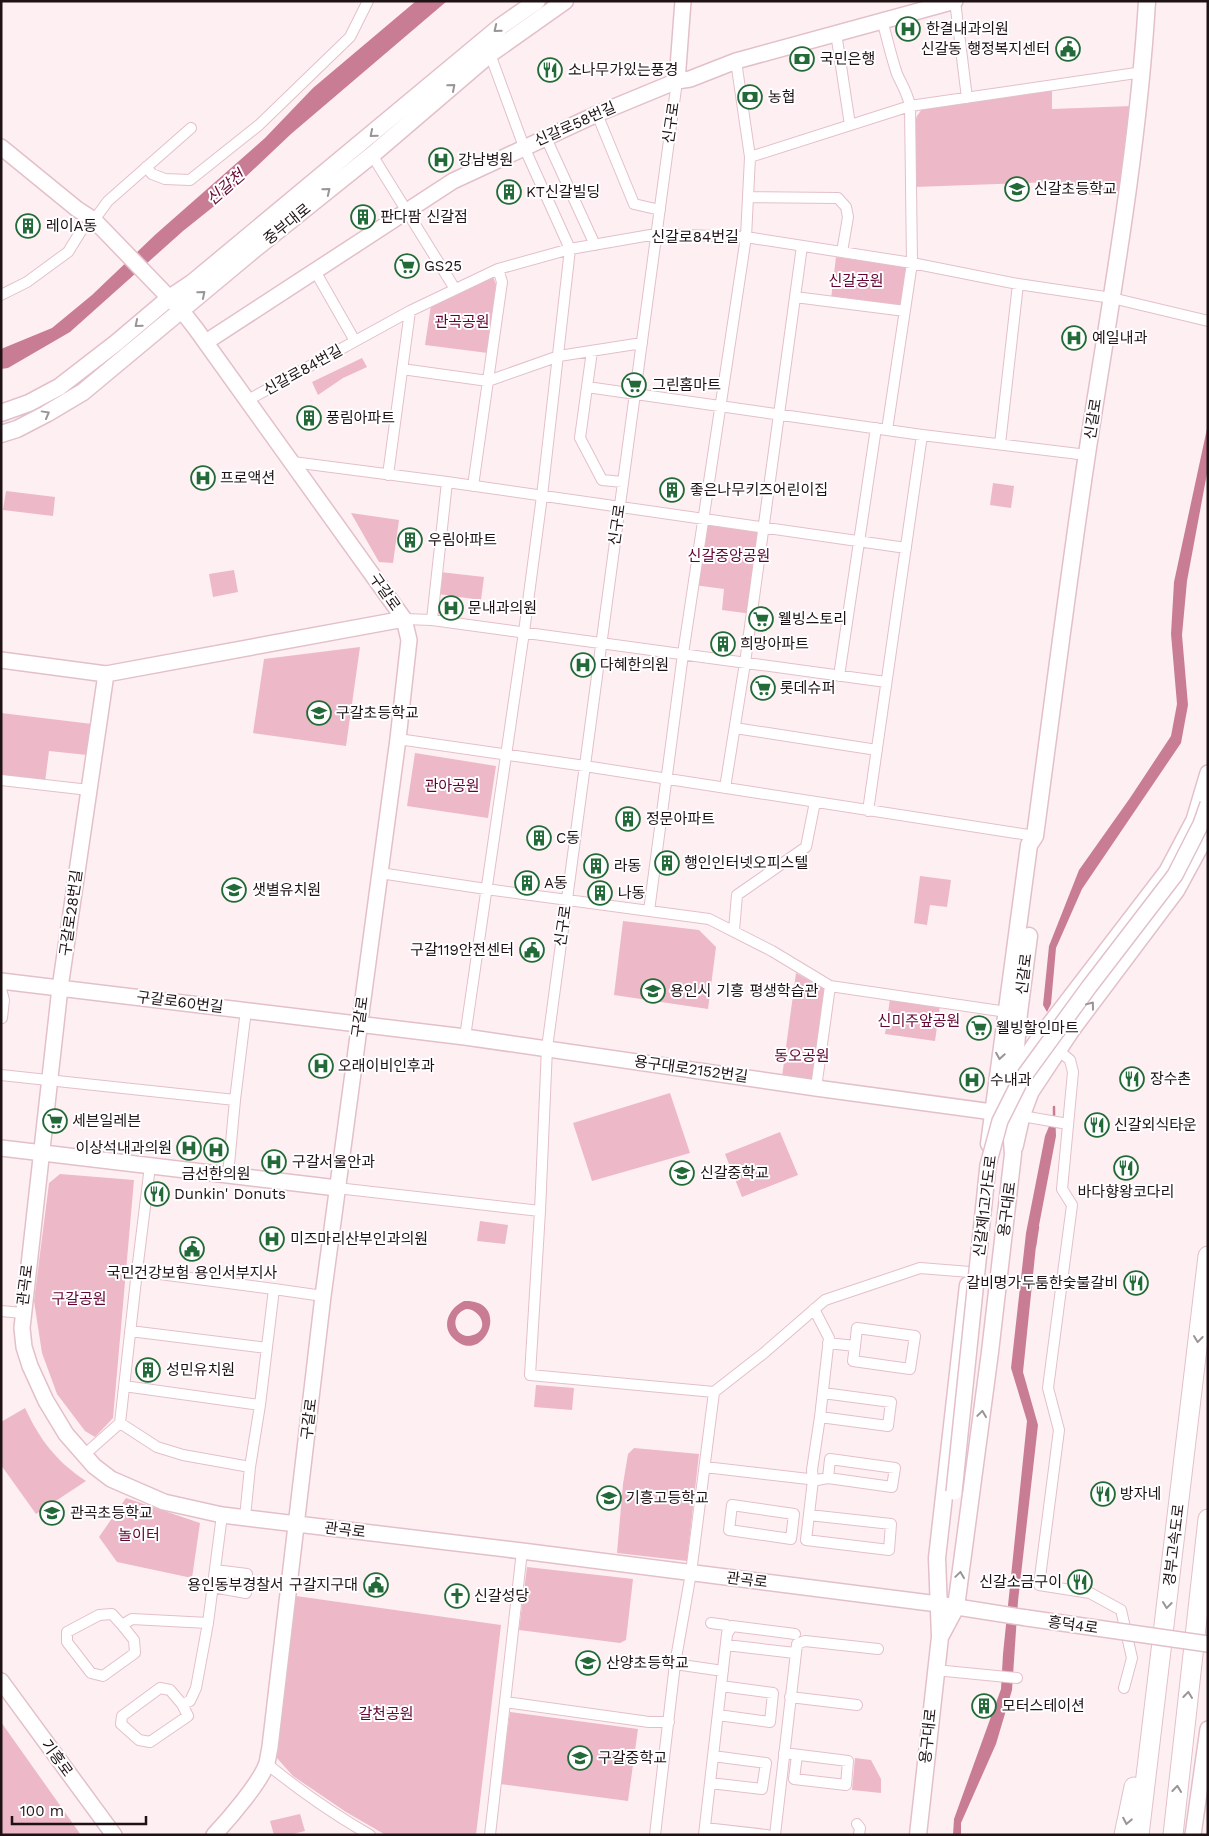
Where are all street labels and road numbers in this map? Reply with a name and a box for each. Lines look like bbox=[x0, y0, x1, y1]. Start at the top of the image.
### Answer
street label: 신갈로58번길 bbox=[532, 98, 618, 150]
street label: 신구로 bbox=[659, 101, 683, 145]
street label: 중부대로 bbox=[260, 200, 314, 248]
street label: 신갈로84번길 bbox=[651, 228, 739, 246]
street label: 신갈로84번길 bbox=[260, 341, 346, 399]
street label: 신갈로 bbox=[1081, 397, 1105, 441]
street label: 신구로 bbox=[605, 503, 629, 547]
street label: 구갈로 bbox=[366, 570, 404, 614]
street label: 구갈로28번길 bbox=[56, 869, 86, 957]
street label: 신구로 bbox=[551, 904, 575, 948]
street label: 신갈로 bbox=[1013, 952, 1035, 996]
street label: 구갈로60번길 bbox=[136, 988, 224, 1016]
street label: 구갈로 bbox=[348, 995, 372, 1039]
street label: 용구대로2152번길 bbox=[633, 1052, 749, 1086]
street label: 신갈제1고가도로 bbox=[970, 1154, 1000, 1258]
street label: 용구대로 bbox=[995, 1181, 1019, 1237]
street label: 관곡로 bbox=[14, 1263, 36, 1307]
street label: 구갈로 bbox=[298, 1397, 320, 1441]
street label: 경부고속도로 bbox=[1160, 1503, 1188, 1587]
street label: 관곡로 bbox=[323, 1519, 367, 1541]
street label: 관곡로 bbox=[725, 1569, 769, 1591]
street label: 흥덕4로 bbox=[1047, 1613, 1099, 1637]
street label: 용구대로 bbox=[916, 1708, 940, 1764]
street label: 기흥로 bbox=[38, 1736, 76, 1780]

